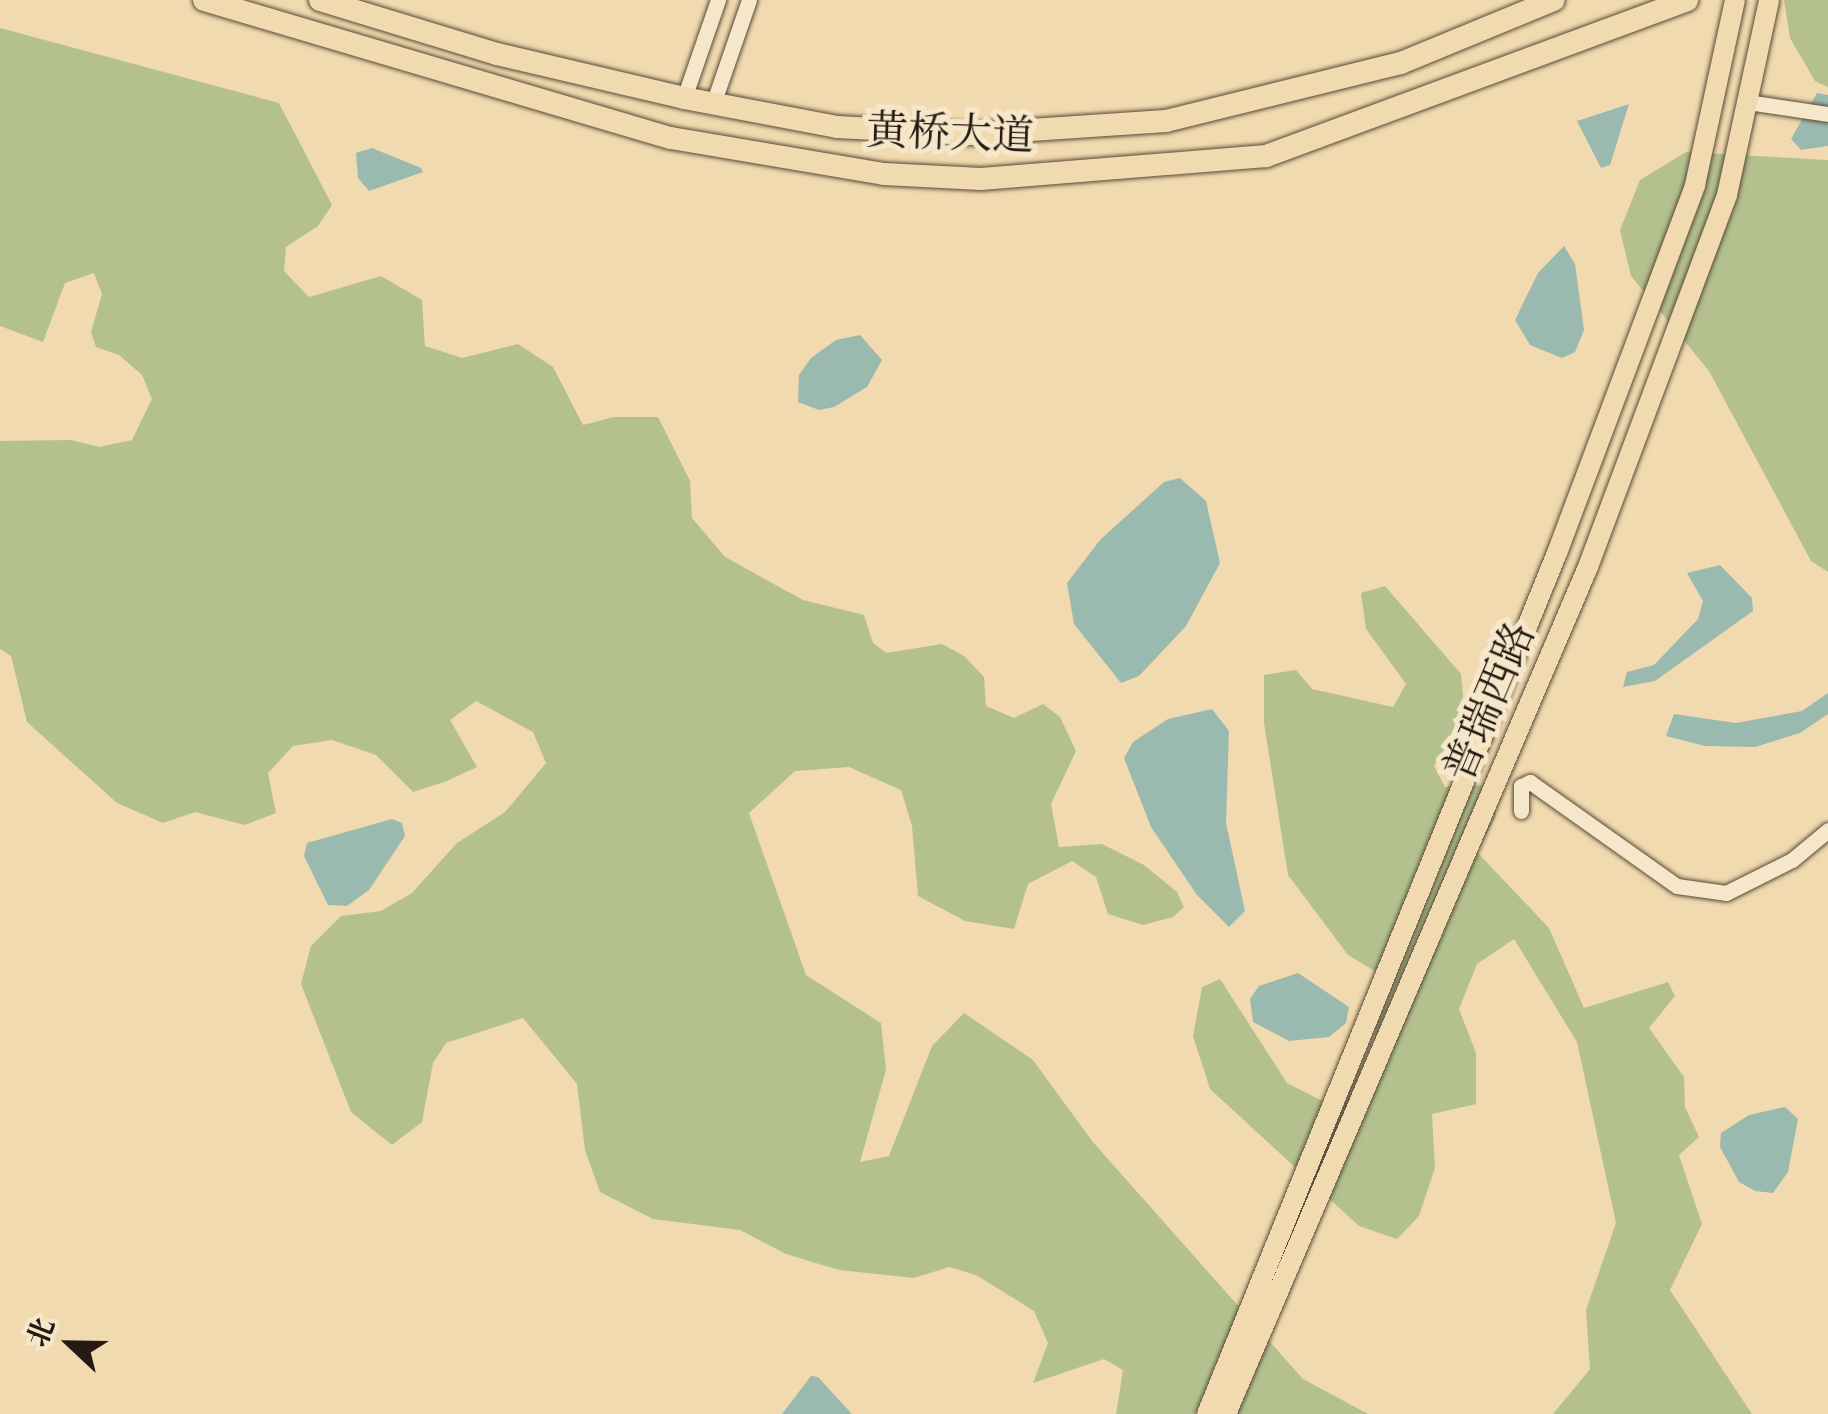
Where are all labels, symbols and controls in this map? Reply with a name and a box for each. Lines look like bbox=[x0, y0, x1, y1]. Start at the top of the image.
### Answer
street label: 黄桥大道 bbox=[865, 106, 1035, 162]
street label: 普瑞西路 bbox=[1434, 615, 1546, 789]
north arrow bbox=[20, 1294, 120, 1394]
text: 北 bbox=[20, 1313, 63, 1352]

